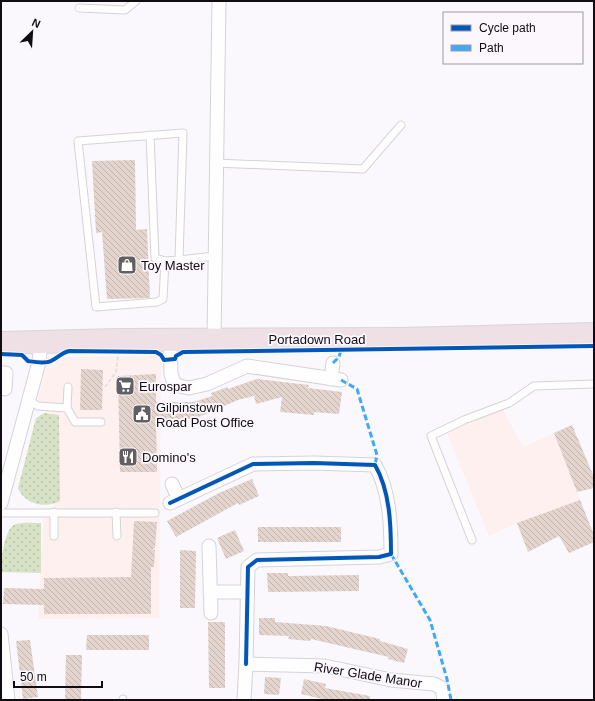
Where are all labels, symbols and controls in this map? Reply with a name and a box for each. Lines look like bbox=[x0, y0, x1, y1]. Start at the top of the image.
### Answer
north arrow bbox=[12, 12, 52, 52]
legend bbox=[443, 12, 583, 64]
text: N bbox=[30, 16, 42, 30]
text: Cycle path bbox=[479, 21, 536, 35]
text: Path bbox=[479, 41, 504, 55]
shop icon: Toy Master bbox=[116, 254, 138, 276]
place label: Toy Master bbox=[141, 258, 205, 273]
street label: Portadown Road bbox=[269, 332, 365, 347]
supermarket icon: Eurospar bbox=[114, 375, 136, 397]
place label: Eurospar bbox=[139, 379, 192, 394]
place label: Gilpinstown Road Post Office bbox=[156, 400, 254, 430]
public building icon: Gilpinstown Road Post Office bbox=[131, 403, 153, 425]
restaurant icon: Domino's bbox=[117, 446, 139, 468]
place label: Domino's bbox=[142, 450, 196, 465]
street label: River Glade Manor bbox=[313, 659, 424, 691]
scale bar bbox=[14, 663, 102, 689]
text: 50 m bbox=[20, 670, 47, 684]

